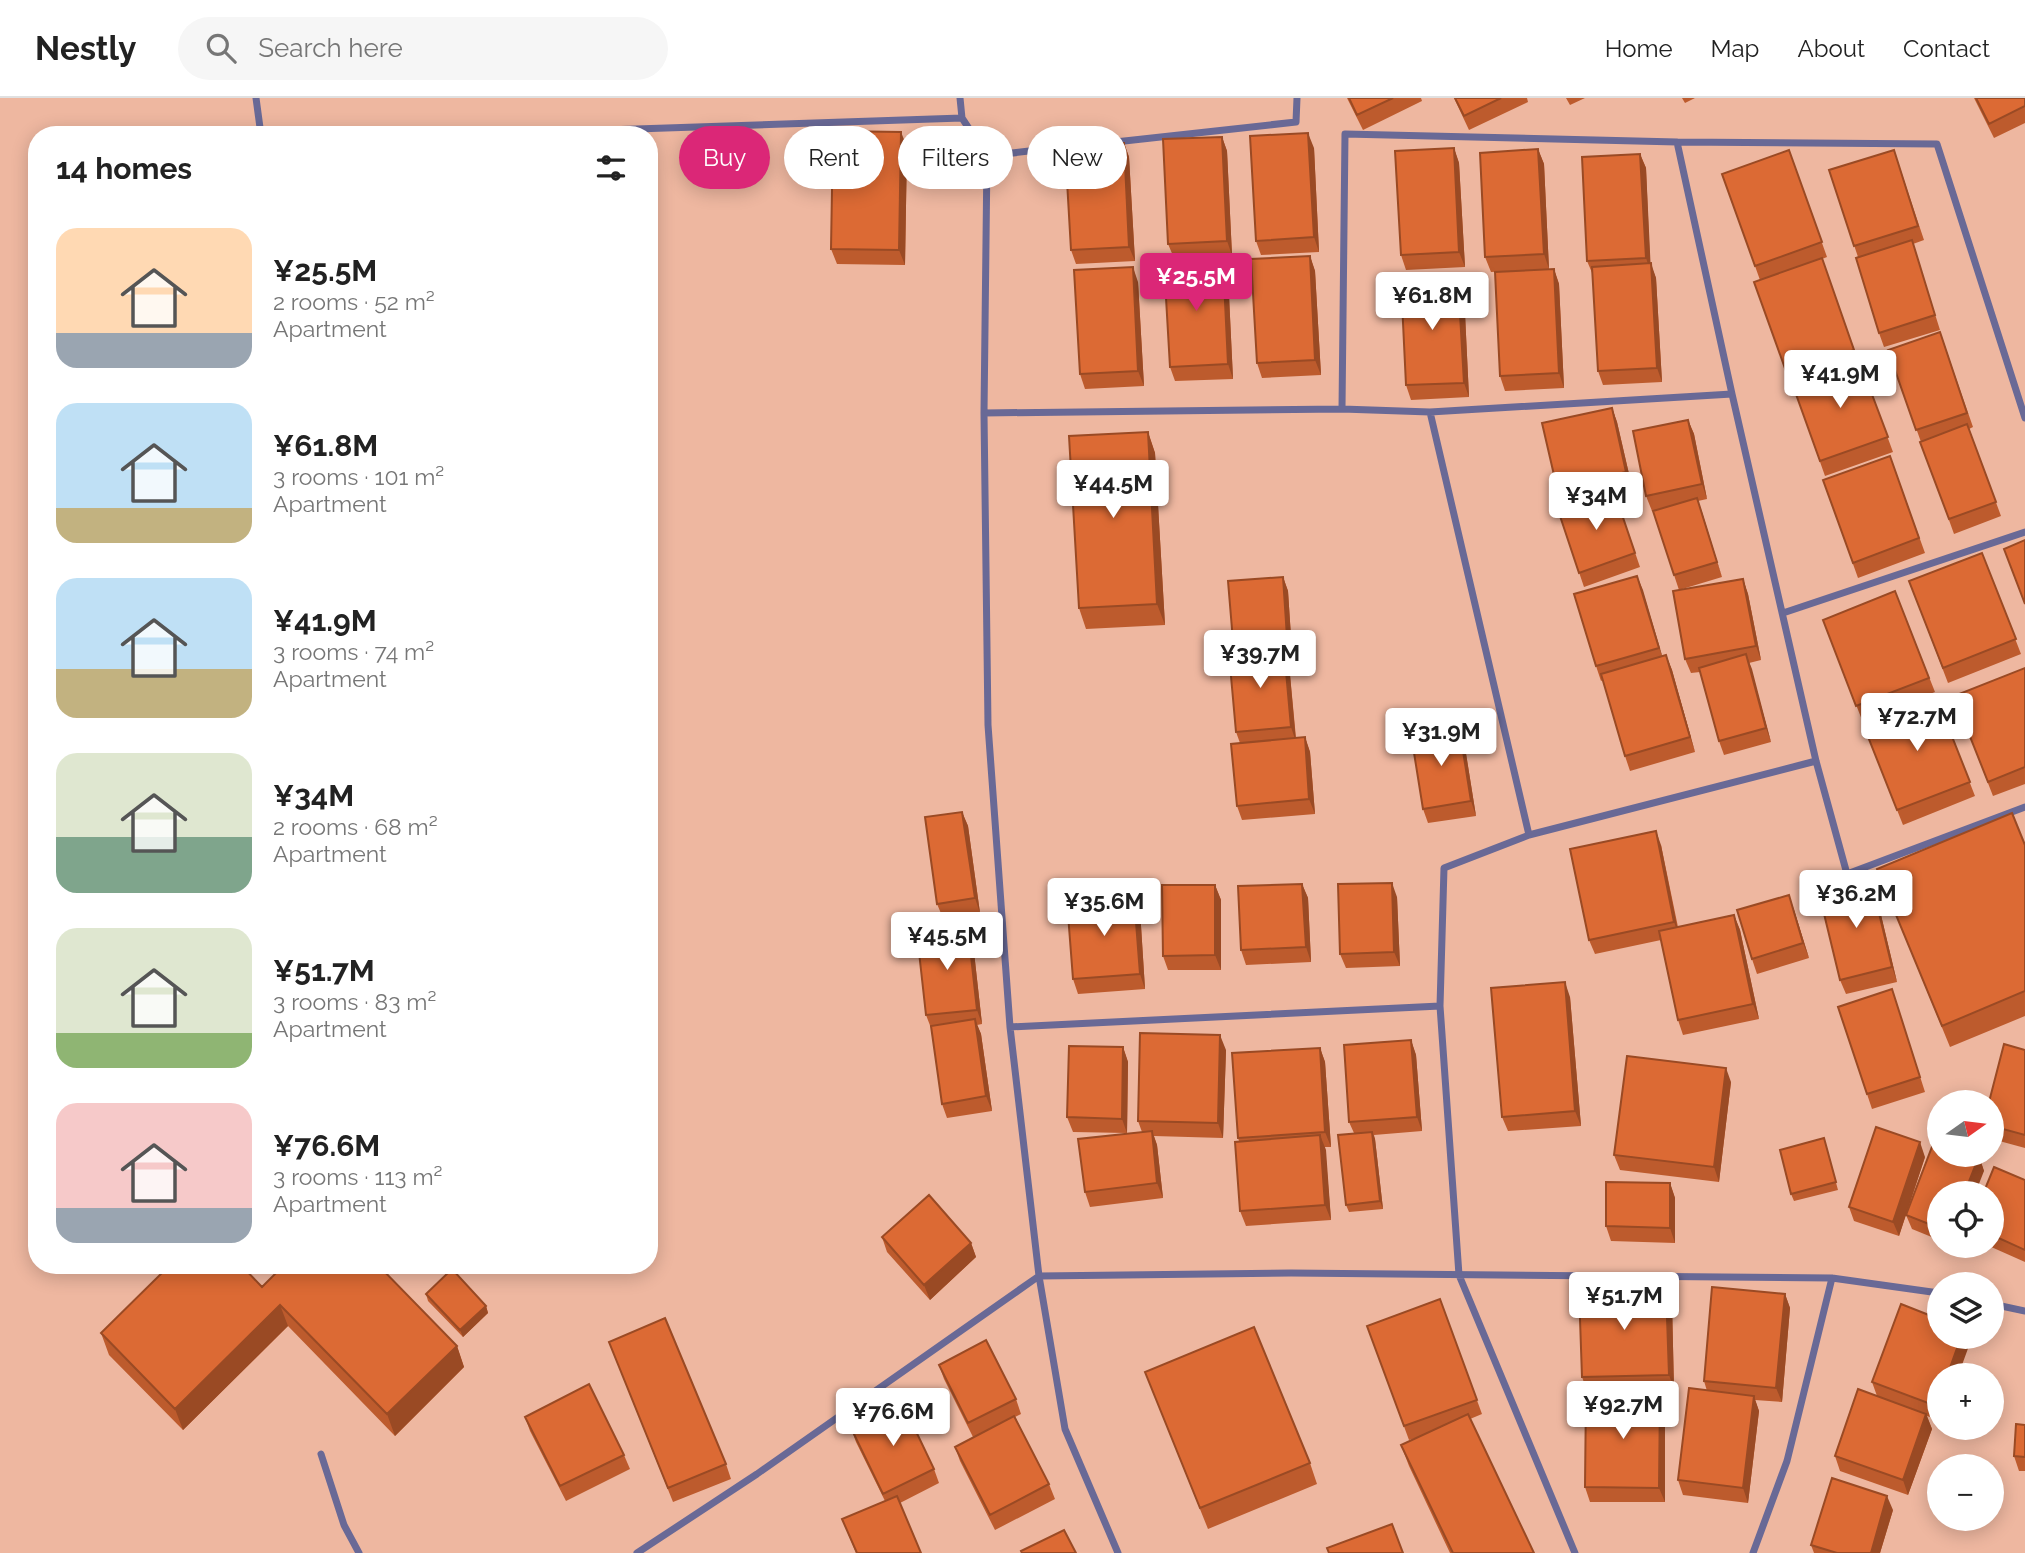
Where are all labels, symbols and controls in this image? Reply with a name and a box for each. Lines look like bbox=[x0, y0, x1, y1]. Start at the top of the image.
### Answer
search box bbox=[178, 17, 668, 80]
text: Nestly bbox=[35, 29, 136, 68]
icon: search bbox=[202, 29, 240, 67]
text: Search here bbox=[258, 33, 403, 63]
text: Home bbox=[1605, 34, 1673, 63]
text: Map bbox=[1711, 34, 1759, 63]
text: About bbox=[1797, 34, 1865, 63]
text: Contact bbox=[1903, 34, 1990, 63]
chip: Buy bbox=[679, 126, 770, 189]
chip: Rent bbox=[784, 126, 884, 189]
chip: Filters bbox=[898, 126, 1013, 189]
chip: New bbox=[1027, 126, 1127, 189]
icon: filters bbox=[592, 149, 630, 187]
text: 14 homes bbox=[56, 151, 192, 186]
text: ¥25.5M bbox=[273, 253, 377, 288]
pin: ¥25.5M bbox=[1139, 254, 1253, 313]
icon: home bbox=[112, 256, 196, 340]
text: ¥25.5M bbox=[1156, 262, 1236, 289]
pin: ¥61.8M bbox=[1375, 272, 1489, 332]
text: ¥61.8M bbox=[1392, 281, 1472, 308]
text: 2 rooms · 52 m² bbox=[273, 288, 435, 315]
text: Apartment bbox=[273, 315, 387, 342]
pin: ¥41.9M bbox=[1783, 350, 1897, 410]
text: ¥41.9M bbox=[1800, 359, 1880, 386]
text: ¥61.8M bbox=[273, 428, 378, 463]
icon: home bbox=[112, 431, 196, 515]
pin: ¥44.5M bbox=[1056, 460, 1170, 520]
text: 3 rooms · 101 m² bbox=[273, 463, 444, 490]
text: ¥44.5M bbox=[1073, 469, 1153, 496]
pin: ¥34M bbox=[1555, 472, 1637, 532]
text: ¥34M bbox=[1565, 481, 1627, 508]
text: Apartment bbox=[273, 490, 387, 517]
text: ¥41.9M bbox=[273, 603, 377, 638]
icon: home bbox=[112, 606, 196, 690]
pin: ¥39.7M bbox=[1203, 630, 1317, 690]
text: 3 rooms · 74 m² bbox=[273, 638, 434, 665]
text: ¥39.7M bbox=[1220, 639, 1300, 666]
text: Apartment bbox=[273, 665, 387, 692]
pin: ¥72.7M bbox=[1860, 694, 1974, 753]
text: ¥72.7M bbox=[1877, 702, 1957, 729]
pin: ¥31.9M bbox=[1384, 708, 1498, 768]
text: ¥31.9M bbox=[1401, 717, 1481, 744]
text: ¥34M bbox=[273, 778, 354, 813]
icon: home bbox=[112, 781, 196, 865]
text: 2 rooms · 68 m² bbox=[273, 813, 438, 840]
text: Apartment bbox=[273, 840, 387, 867]
pin: ¥36.2M bbox=[1799, 870, 1913, 930]
pin: ¥35.6M bbox=[1047, 878, 1161, 938]
text: ¥36.2M bbox=[1815, 879, 1897, 906]
text: ¥35.6M bbox=[1064, 887, 1144, 914]
pin: ¥45.5M bbox=[890, 912, 1004, 972]
text: ¥45.5M bbox=[907, 921, 987, 948]
text: ¥51.7M bbox=[273, 953, 375, 988]
icon: home bbox=[112, 956, 196, 1040]
text: 3 rooms · 83 m² bbox=[273, 988, 436, 1015]
text: Apartment bbox=[273, 1015, 387, 1042]
north arrow bbox=[1927, 1090, 2004, 1167]
map controls bbox=[1927, 1090, 2004, 1531]
text: ¥76.6M bbox=[273, 1128, 380, 1163]
icon: home bbox=[112, 1131, 196, 1215]
text: 3 rooms · 113 m² bbox=[273, 1163, 442, 1190]
button: locate bbox=[1927, 1181, 2004, 1258]
text: Apartment bbox=[273, 1190, 387, 1217]
pin: ¥51.7M bbox=[1567, 1272, 1681, 1332]
button: layers bbox=[1927, 1272, 2004, 1349]
text: ¥51.7M bbox=[1585, 1281, 1663, 1308]
button: + bbox=[1927, 1363, 2004, 1440]
pin: ¥92.7M bbox=[1566, 1382, 1680, 1441]
pin: ¥76.6M bbox=[836, 1388, 950, 1448]
text: ¥92.7M bbox=[1583, 1390, 1663, 1417]
text: ¥76.6M bbox=[852, 1397, 934, 1424]
button: − bbox=[1927, 1454, 2004, 1531]

